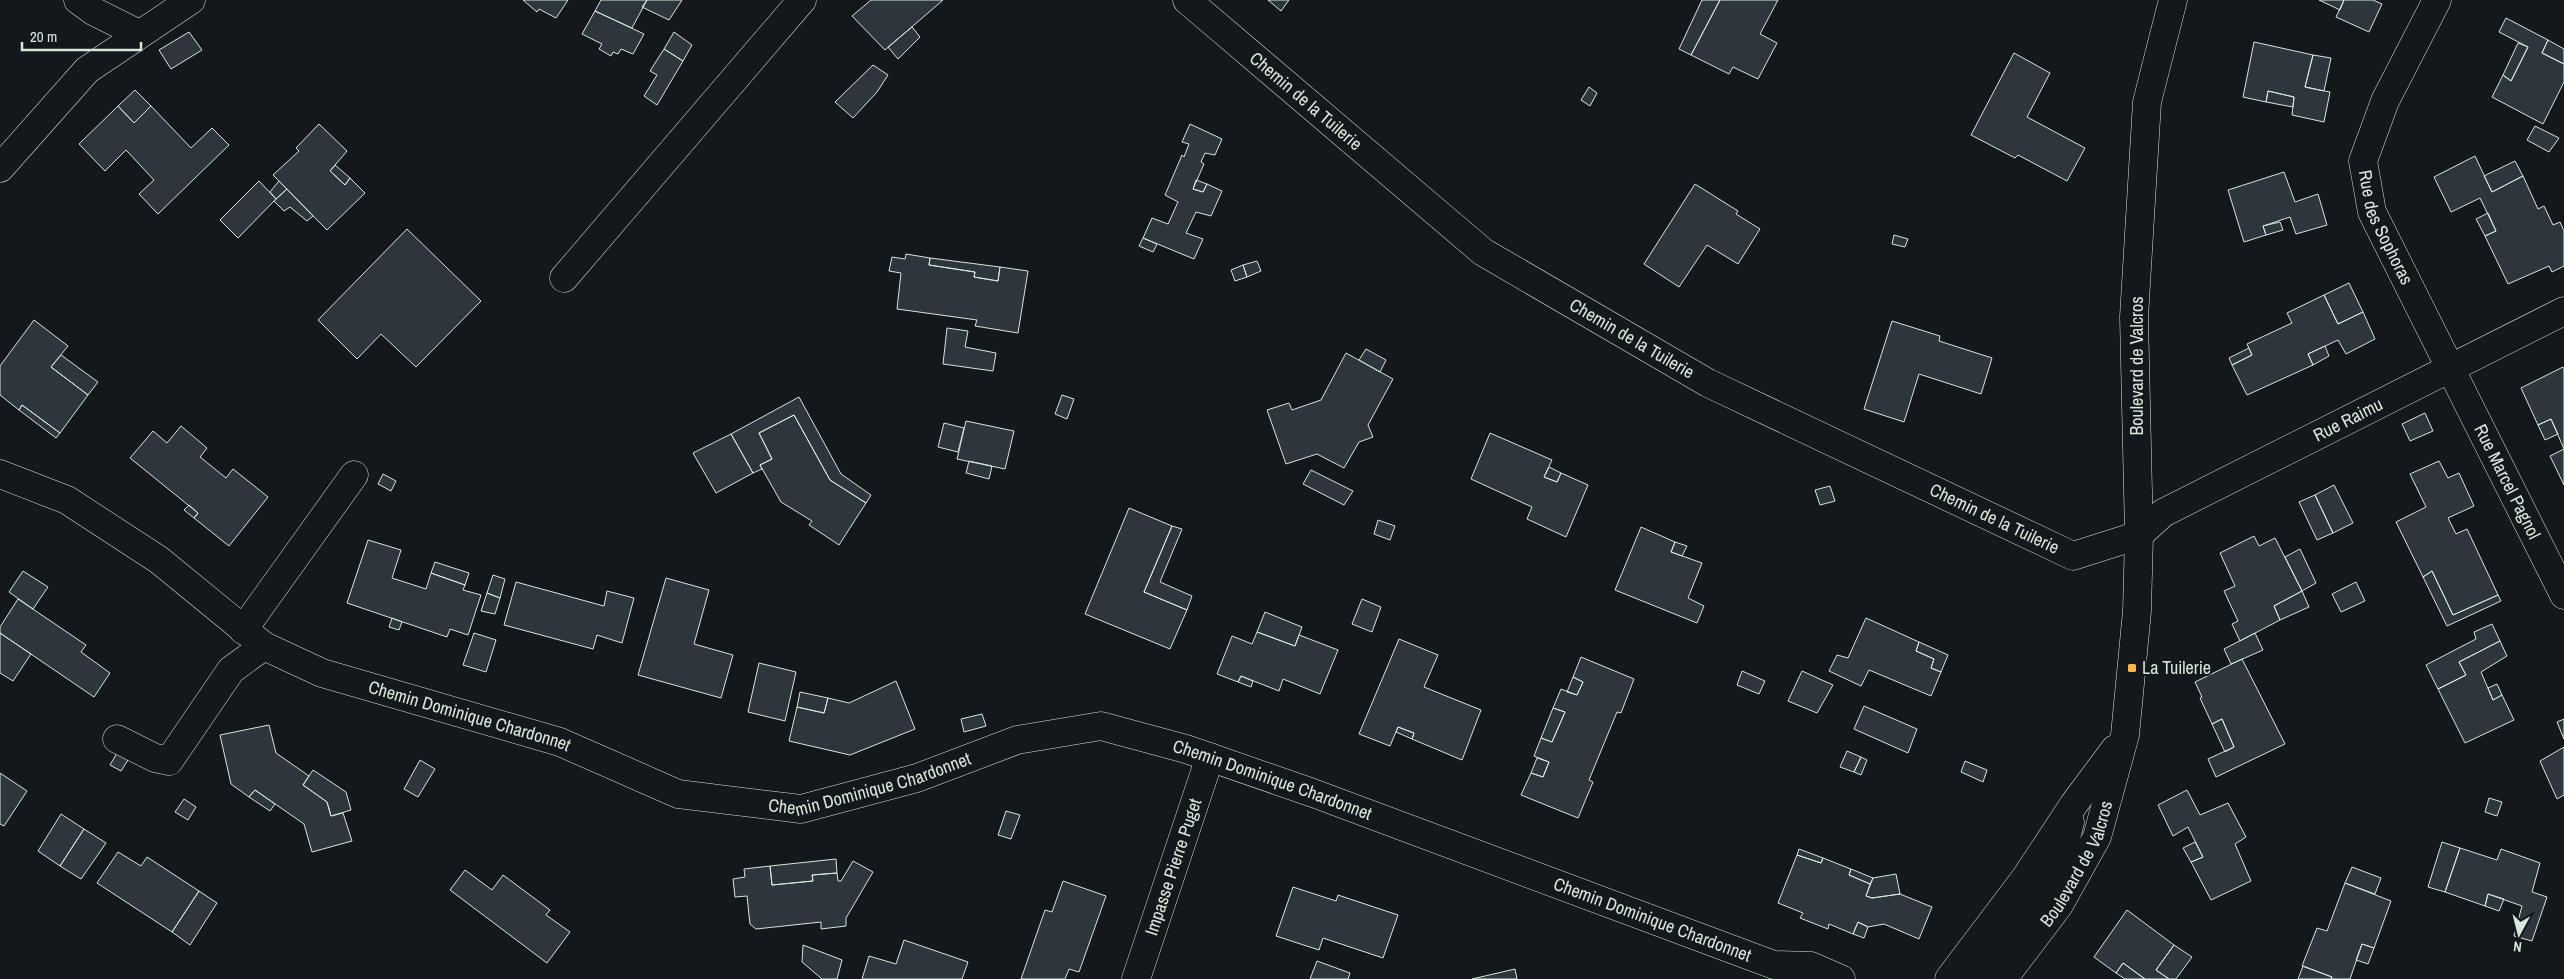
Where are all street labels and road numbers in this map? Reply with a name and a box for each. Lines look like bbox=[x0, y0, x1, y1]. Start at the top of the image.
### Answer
street label: Chemin de la Tuilerie bbox=[1244, 46, 1368, 156]
street label: Rue des Sophoras bbox=[2353, 168, 2419, 289]
street label: Chemin de la Tuilerie bbox=[1565, 292, 1699, 384]
street label: Boulevard de Valcros bbox=[2124, 296, 2149, 436]
street label: Rue Raimu bbox=[2309, 391, 2387, 447]
street label: Rue Marcel Pagnol bbox=[2468, 420, 2547, 543]
street label: Chemin de la Tuilerie bbox=[1926, 477, 2063, 560]
street label: Chemin Dominique Chardonnet bbox=[366, 674, 575, 757]
street label: Chemin Dominique Chardonnet bbox=[1170, 733, 1376, 826]
street label: Chemin Dominique Chardonnet bbox=[767, 746, 974, 822]
street label: Impasse Pierre Puget bbox=[1138, 795, 1207, 939]
street label: Boulevard de Valcros bbox=[2034, 798, 2118, 932]
street label: Chemin Dominique Chardonnet bbox=[1550, 871, 1755, 967]

